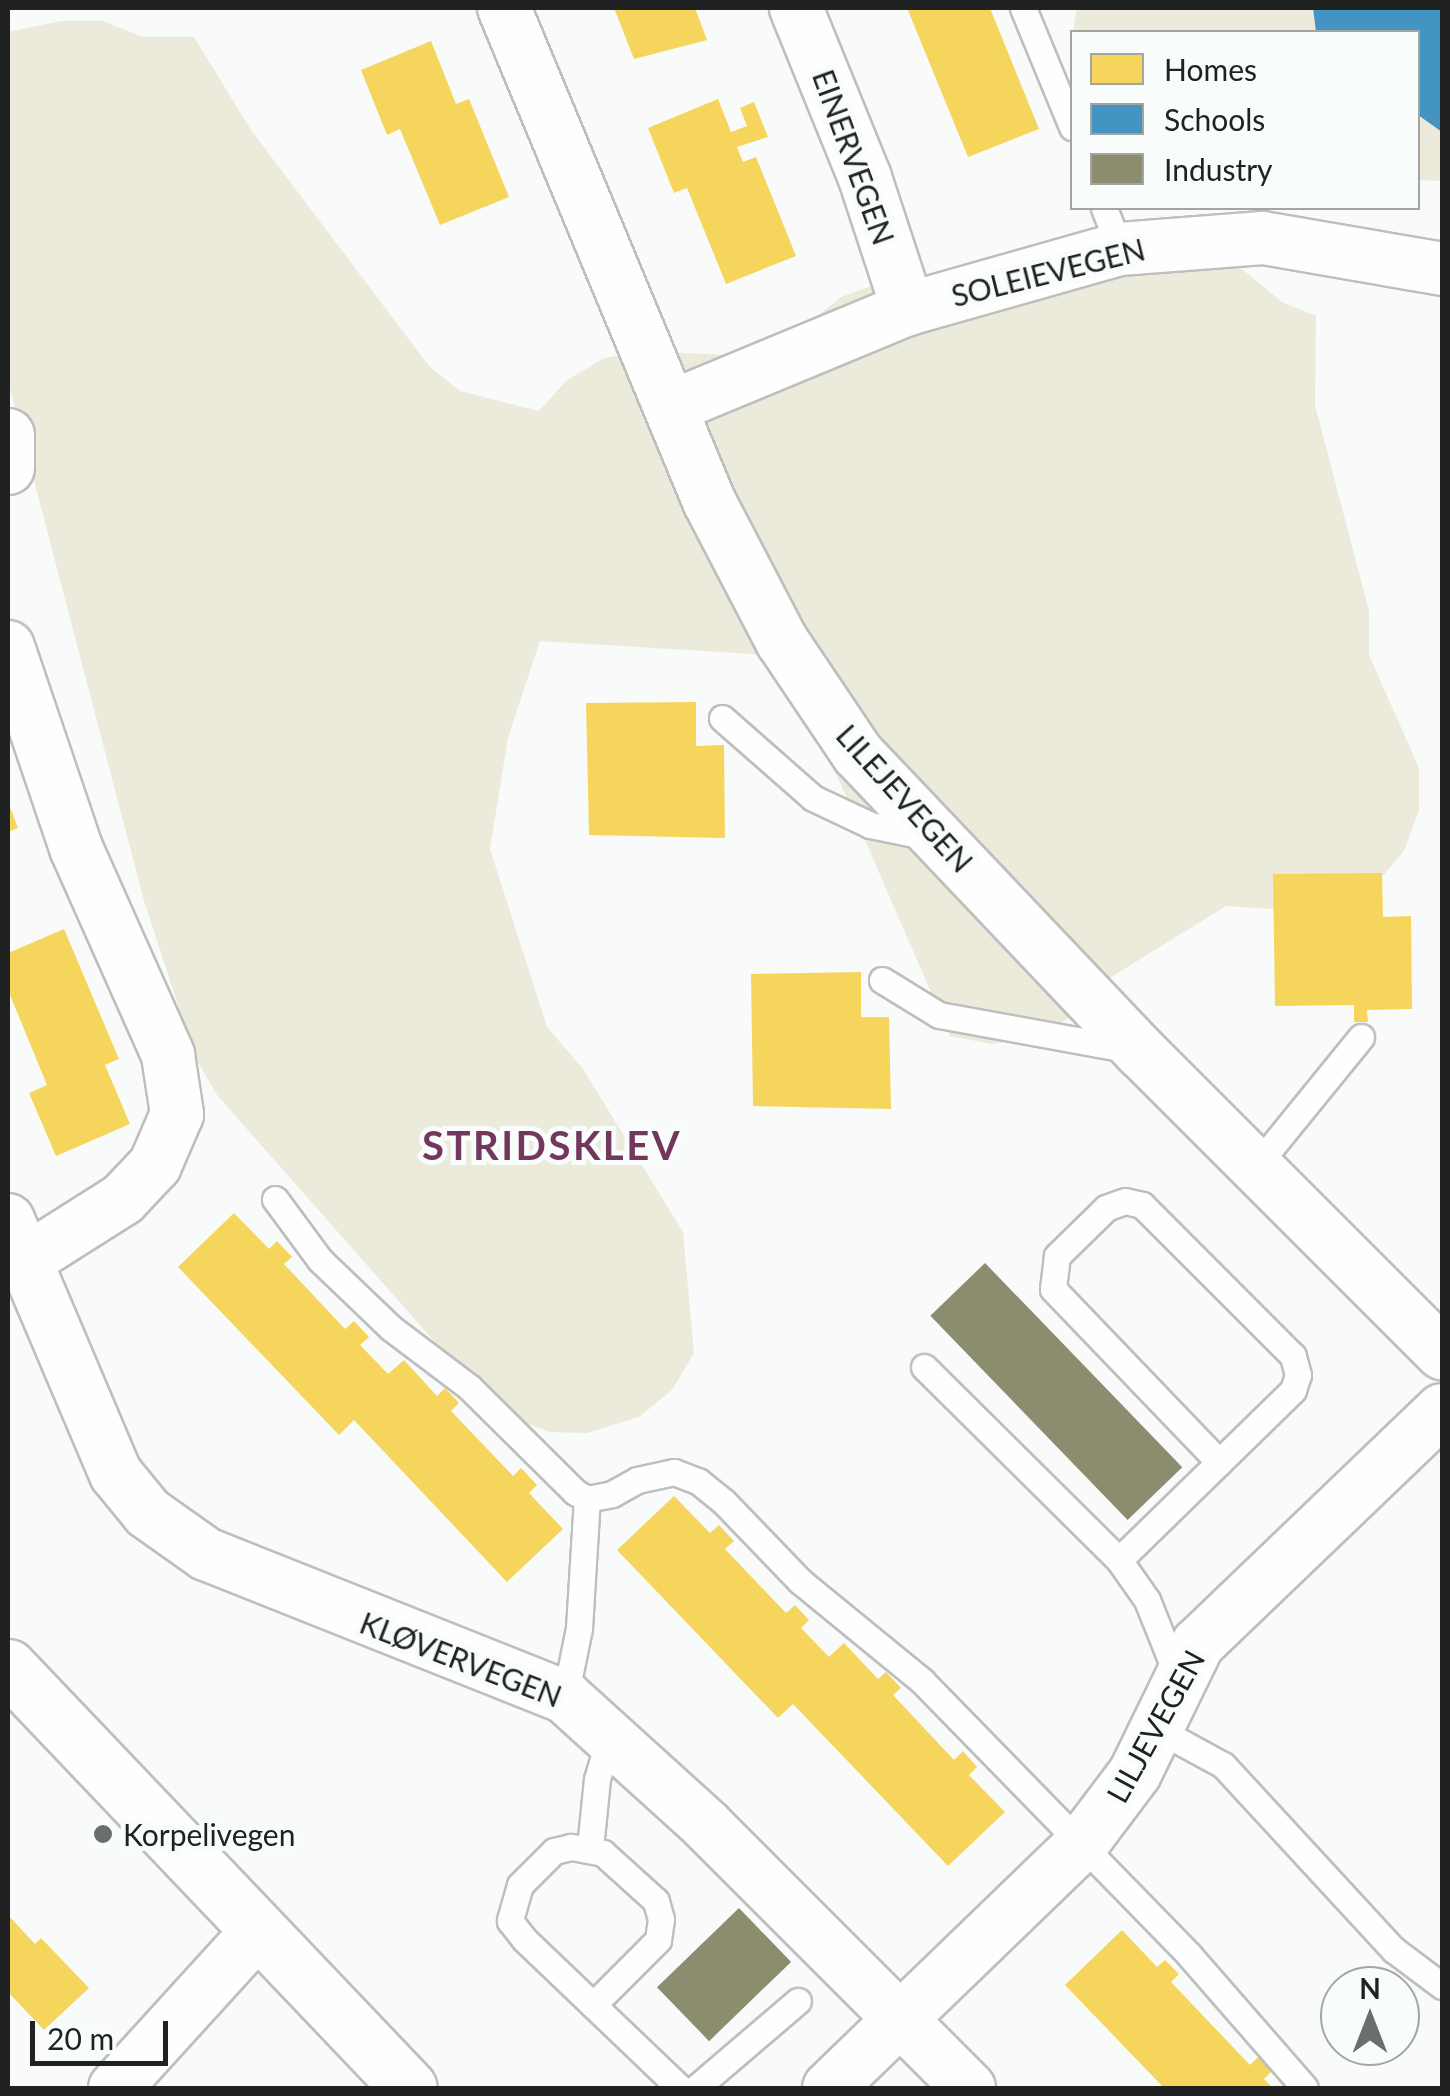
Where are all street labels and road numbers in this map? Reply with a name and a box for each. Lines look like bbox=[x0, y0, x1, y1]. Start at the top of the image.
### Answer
street label: EINERVEGEN bbox=[806, 65, 902, 249]
street label: SOLEIEVEGEN bbox=[948, 231, 1148, 313]
street label: LILEJEVEGEN bbox=[829, 717, 981, 879]
street label: KLØVERVEGEN bbox=[355, 1604, 567, 1714]
street label: LILJEVEGEN bbox=[1098, 1644, 1212, 1808]

